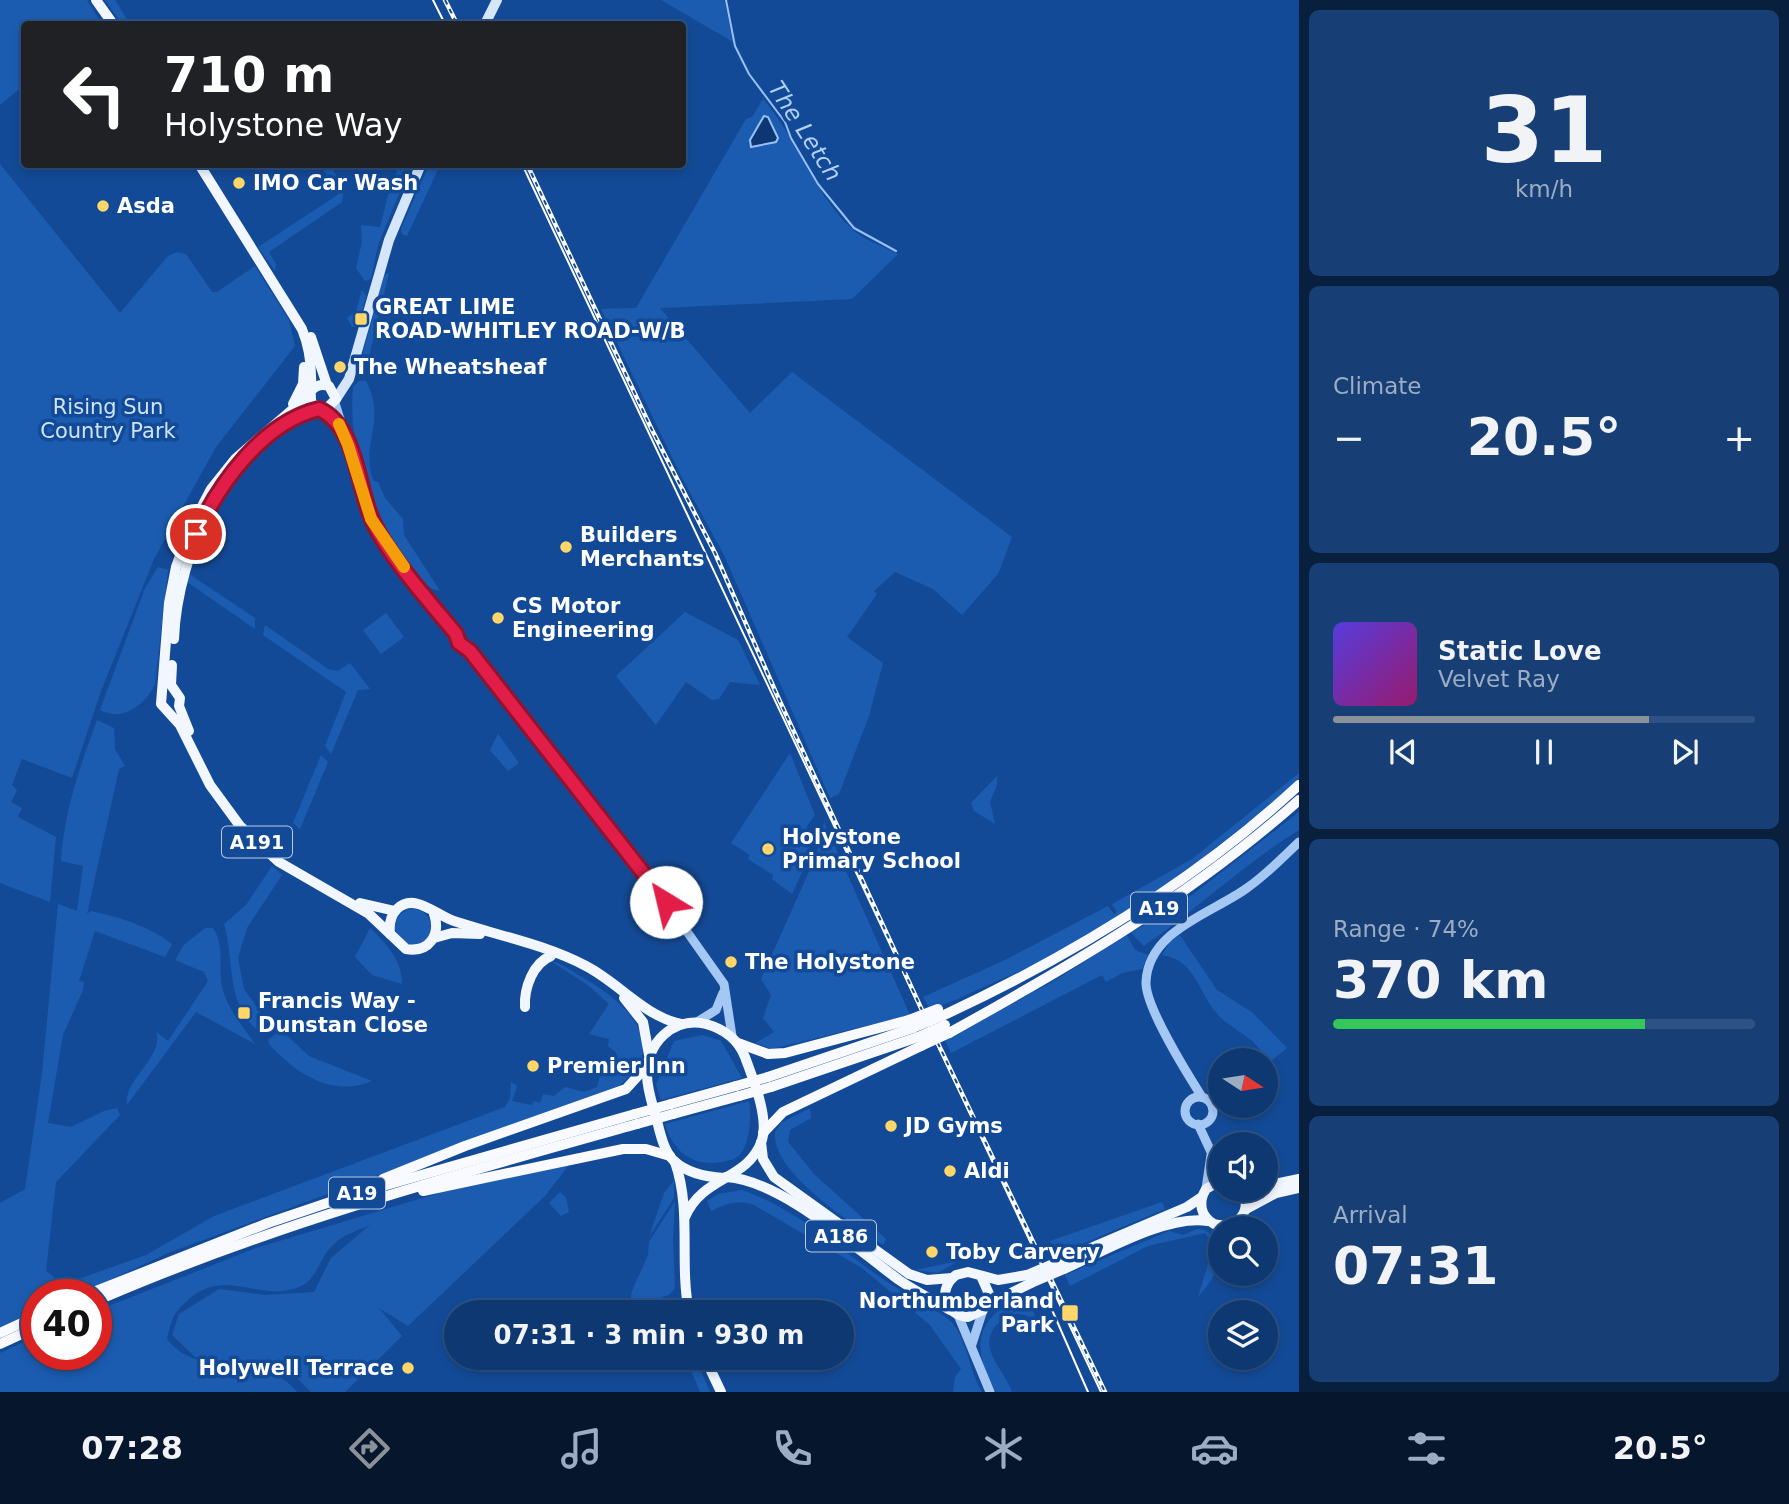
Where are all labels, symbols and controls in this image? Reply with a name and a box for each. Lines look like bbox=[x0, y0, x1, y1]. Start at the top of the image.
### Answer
text: 710 m bbox=[164, 47, 334, 104]
icon: left bbox=[49, 49, 140, 140]
water label: The Letch bbox=[763, 76, 847, 186]
text: 31 bbox=[1481, 78, 1607, 183]
text: Holystone Way bbox=[164, 106, 403, 144]
place label: IMO Car Wash bbox=[253, 171, 418, 195]
marker: IMO Car Wash bbox=[231, 175, 247, 191]
text: km/h bbox=[1515, 176, 1573, 202]
place label: Asda bbox=[117, 194, 175, 218]
marker: Asda bbox=[95, 198, 111, 214]
place label: GREAT LIME ROAD-WHITLEY ROAD-W/B bbox=[375, 295, 686, 343]
marker: GREAT LIME ROAD-WHITLEY ROAD-W/B bbox=[353, 311, 369, 327]
place label: The Wheatsheaf bbox=[354, 355, 547, 379]
marker: The Wheatsheaf bbox=[332, 359, 348, 375]
text: Climate bbox=[1333, 373, 1422, 399]
park label: Rising Sun Country Park bbox=[40, 395, 177, 443]
text: 20.5° bbox=[1467, 407, 1621, 467]
text: − bbox=[1333, 416, 1365, 460]
text: + bbox=[1723, 416, 1755, 460]
pin bbox=[166, 504, 226, 564]
icon: arrive bbox=[177, 515, 215, 553]
place label: Builders Merchants bbox=[580, 523, 705, 571]
marker: Builders Merchants bbox=[558, 539, 574, 555]
place label: CS Motor Engineering bbox=[512, 594, 655, 642]
marker: CS Motor Engineering bbox=[490, 610, 506, 626]
text: Static Love bbox=[1438, 636, 1602, 666]
text: Velvet Ray bbox=[1438, 666, 1560, 692]
icon: previous bbox=[1384, 733, 1422, 771]
icon: pause bbox=[1525, 733, 1563, 771]
icon: next bbox=[1666, 733, 1704, 771]
place label: Holystone Primary School bbox=[782, 825, 961, 873]
road number: A191 bbox=[222, 827, 292, 858]
marker: Holystone Primary School bbox=[760, 841, 776, 857]
position arrow bbox=[629, 865, 703, 939]
road number: A19 bbox=[1131, 893, 1187, 924]
text: Range · 74% bbox=[1333, 916, 1479, 942]
place label: The Holystone bbox=[745, 950, 915, 974]
text: 370 km bbox=[1333, 950, 1548, 1010]
marker: The Holystone bbox=[723, 954, 739, 970]
place label: Francis Way - Dunstan Close bbox=[258, 989, 428, 1037]
marker: Francis Way - Dunstan Close bbox=[236, 1005, 252, 1021]
north arrow bbox=[1208, 1048, 1278, 1118]
map controls bbox=[1208, 1048, 1278, 1370]
place label: Premier Inn bbox=[547, 1054, 686, 1078]
marker: Premier Inn bbox=[525, 1058, 541, 1074]
place label: JD Gyms bbox=[903, 1114, 1003, 1138]
marker: JD Gyms bbox=[883, 1118, 899, 1134]
button: sound bbox=[1208, 1132, 1278, 1202]
place label: Aldi bbox=[964, 1159, 1010, 1183]
marker: Aldi bbox=[942, 1163, 958, 1179]
road number: A19 bbox=[329, 1177, 385, 1208]
text: Arrival bbox=[1333, 1202, 1408, 1228]
button: search bbox=[1208, 1216, 1278, 1286]
road number: A186 bbox=[806, 1220, 876, 1252]
text: 07:31 bbox=[1333, 1236, 1499, 1296]
place label: Toby Carvery bbox=[946, 1240, 1100, 1264]
marker: Toby Carvery bbox=[924, 1244, 940, 1260]
speed limit sign: 40 bbox=[21, 1279, 112, 1370]
place label: Northumberland Park bbox=[859, 1289, 1055, 1337]
button: layers bbox=[1208, 1300, 1278, 1370]
marker: Northumberland Park bbox=[1060, 1303, 1080, 1323]
text: 07:31 · 3 min · 930 m bbox=[494, 1320, 804, 1350]
place label: Holywell Terrace bbox=[198, 1356, 394, 1380]
marker: Holywell Terrace bbox=[400, 1360, 416, 1376]
icon: directions bbox=[345, 1424, 394, 1473]
icon: music bbox=[557, 1424, 606, 1473]
icon: phone bbox=[768, 1424, 817, 1473]
icon: climate bbox=[979, 1424, 1028, 1473]
icon: car bbox=[1190, 1424, 1239, 1473]
icon: filters bbox=[1402, 1424, 1451, 1473]
text: 07:28 bbox=[81, 1429, 183, 1467]
text: 20.5° bbox=[1613, 1429, 1708, 1467]

